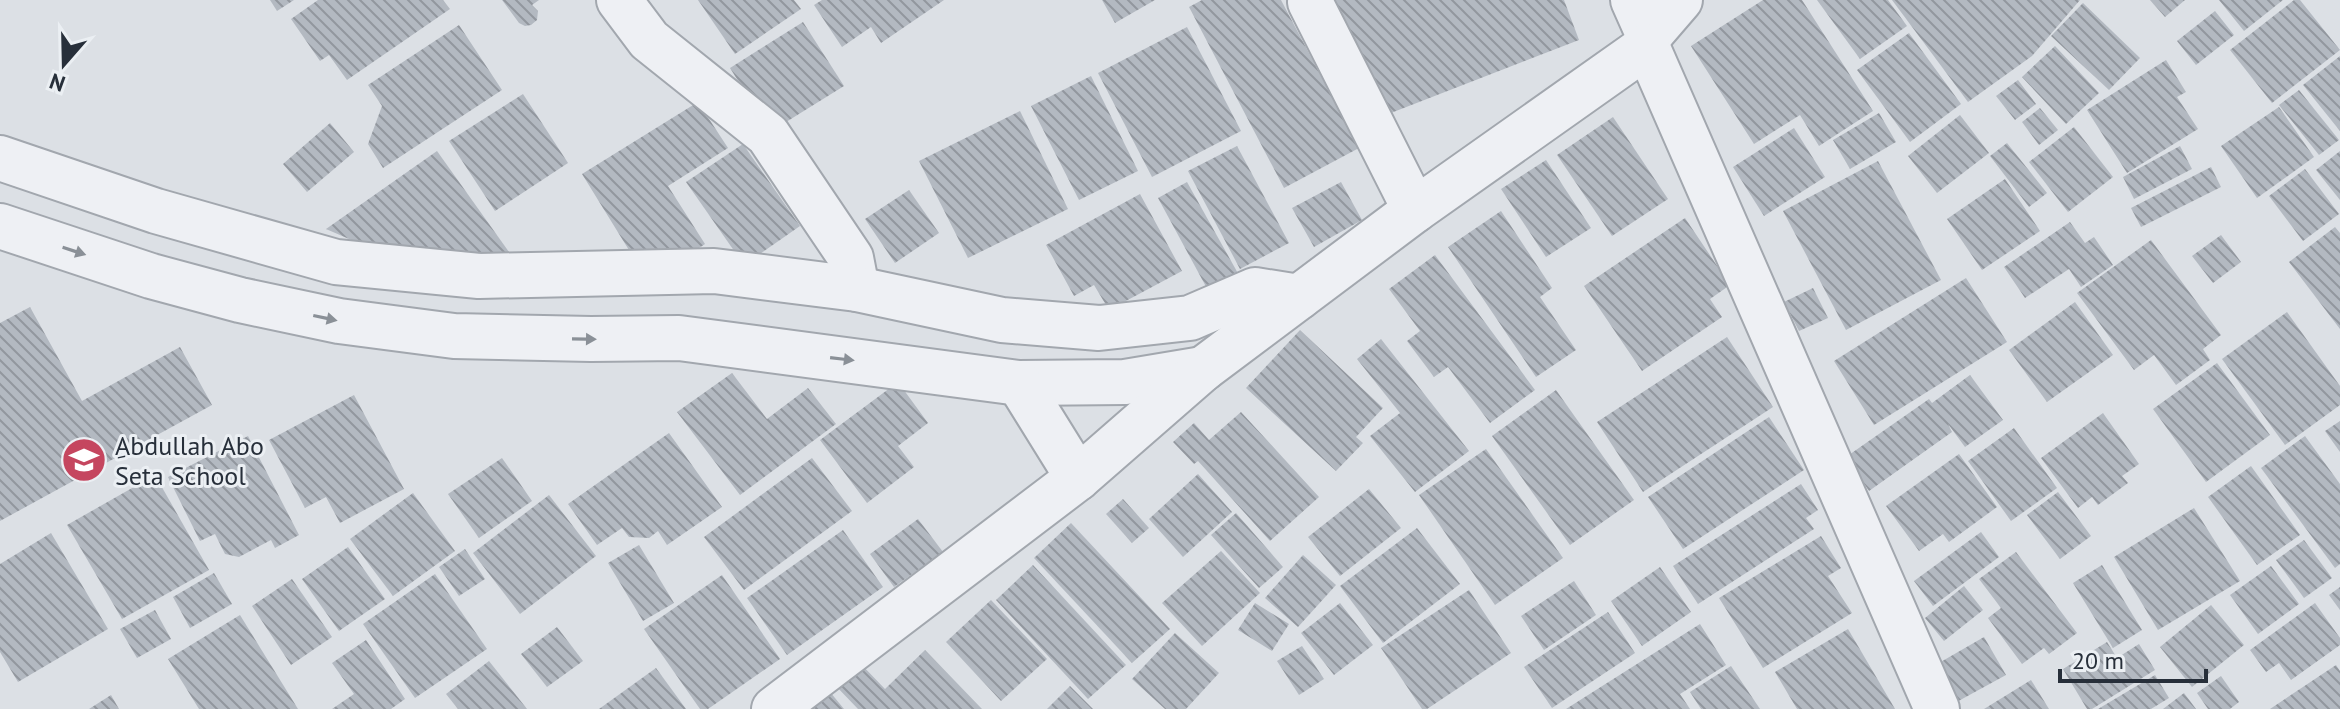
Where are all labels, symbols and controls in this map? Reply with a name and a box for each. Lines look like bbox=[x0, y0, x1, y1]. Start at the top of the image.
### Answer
north arrow bbox=[24, 24, 104, 104]
text: N bbox=[46, 67, 69, 98]
one-way arrow bbox=[62, 245, 86, 258]
one-way arrow bbox=[313, 312, 338, 325]
one-way arrow bbox=[572, 333, 597, 345]
one-way arrow bbox=[830, 353, 855, 366]
place label: ِAbdullah Abo Seta School bbox=[115, 429, 264, 492]
school or university icon: ِAbdullah Abo Seta School bbox=[60, 436, 108, 484]
scale bar bbox=[2060, 633, 2206, 683]
text: 20 m bbox=[2072, 645, 2124, 676]

